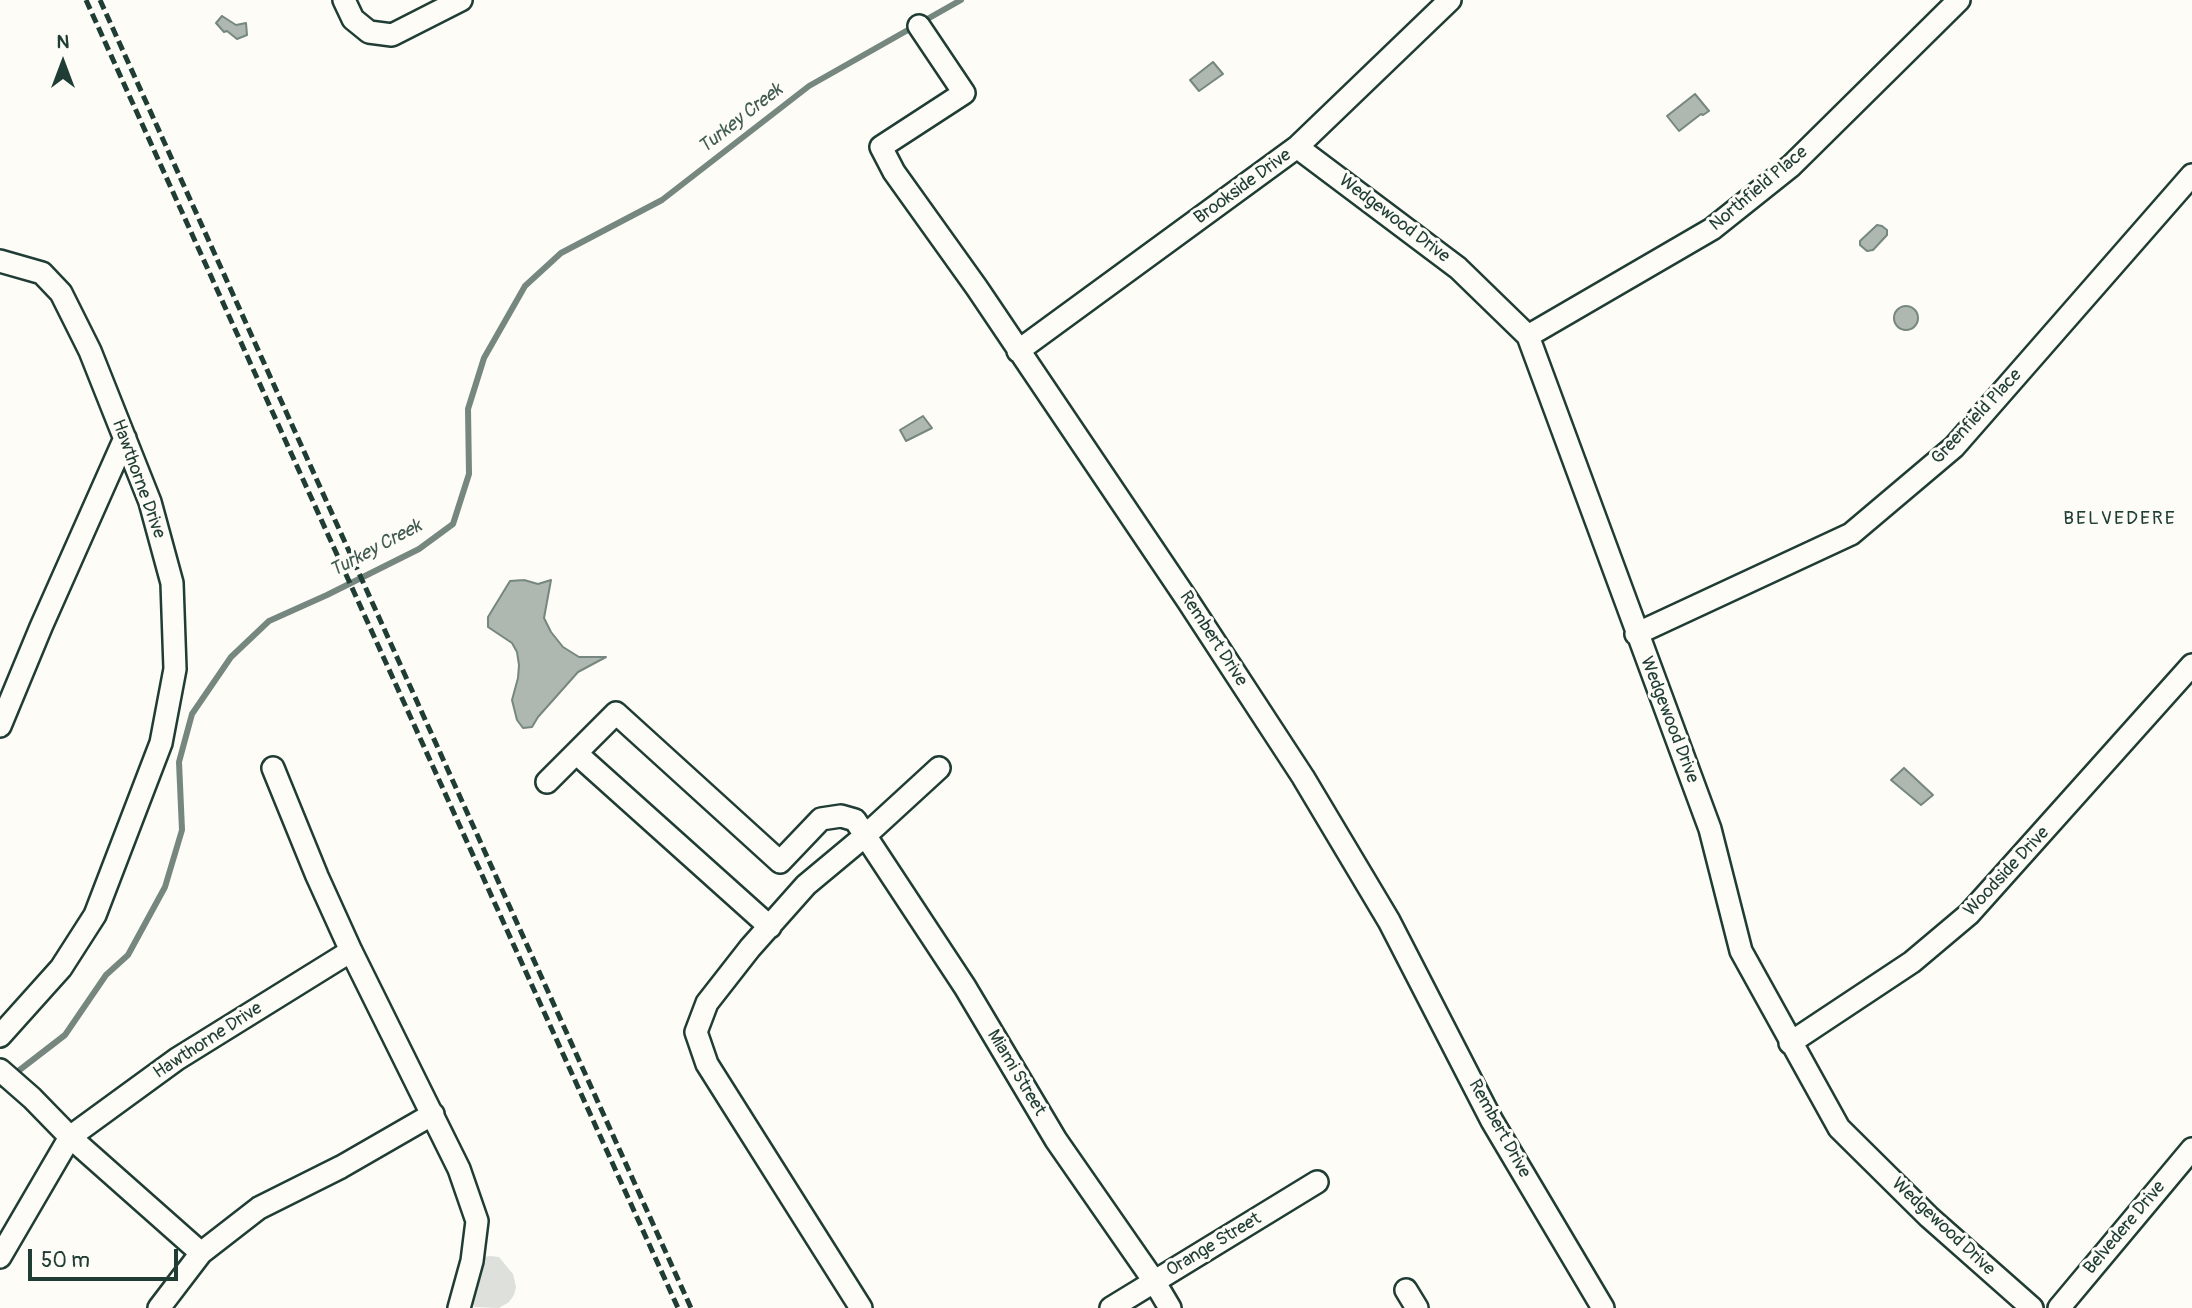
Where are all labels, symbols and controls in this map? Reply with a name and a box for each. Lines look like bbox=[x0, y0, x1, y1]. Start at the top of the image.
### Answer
north arrow bbox=[28, 28, 98, 98]
text: N bbox=[57, 30, 69, 54]
water label: Turkey Creek bbox=[694, 79, 788, 159]
street label: Northfield Place bbox=[1706, 142, 1812, 236]
street label: Brookside Drive bbox=[1190, 145, 1296, 229]
street label: Wedgewood Drive bbox=[1334, 170, 1454, 268]
street label: Greenfield Place bbox=[1927, 365, 2027, 469]
street label: Hawthorne Drive bbox=[106, 417, 170, 541]
district label: BELVEDERE bbox=[2064, 508, 2176, 530]
water label: Turkey Creek bbox=[326, 515, 426, 583]
street label: Rembert Drive bbox=[1174, 587, 1252, 691]
street label: Wedgewood Drive bbox=[1635, 654, 1703, 786]
street label: Woodside Drive bbox=[1960, 823, 2054, 921]
street label: Hawthorne Drive bbox=[150, 998, 266, 1084]
street label: Miami Street bbox=[982, 1026, 1050, 1120]
street label: Rembert Drive bbox=[1463, 1076, 1535, 1182]
street label: Wedgewood Drive bbox=[1887, 1174, 1999, 1280]
street label: Belvedere Drive bbox=[2080, 1177, 2170, 1279]
street label: Orange Street bbox=[1163, 1208, 1265, 1282]
scale bar bbox=[32, 1234, 182, 1278]
text: 50 m bbox=[41, 1247, 90, 1274]

